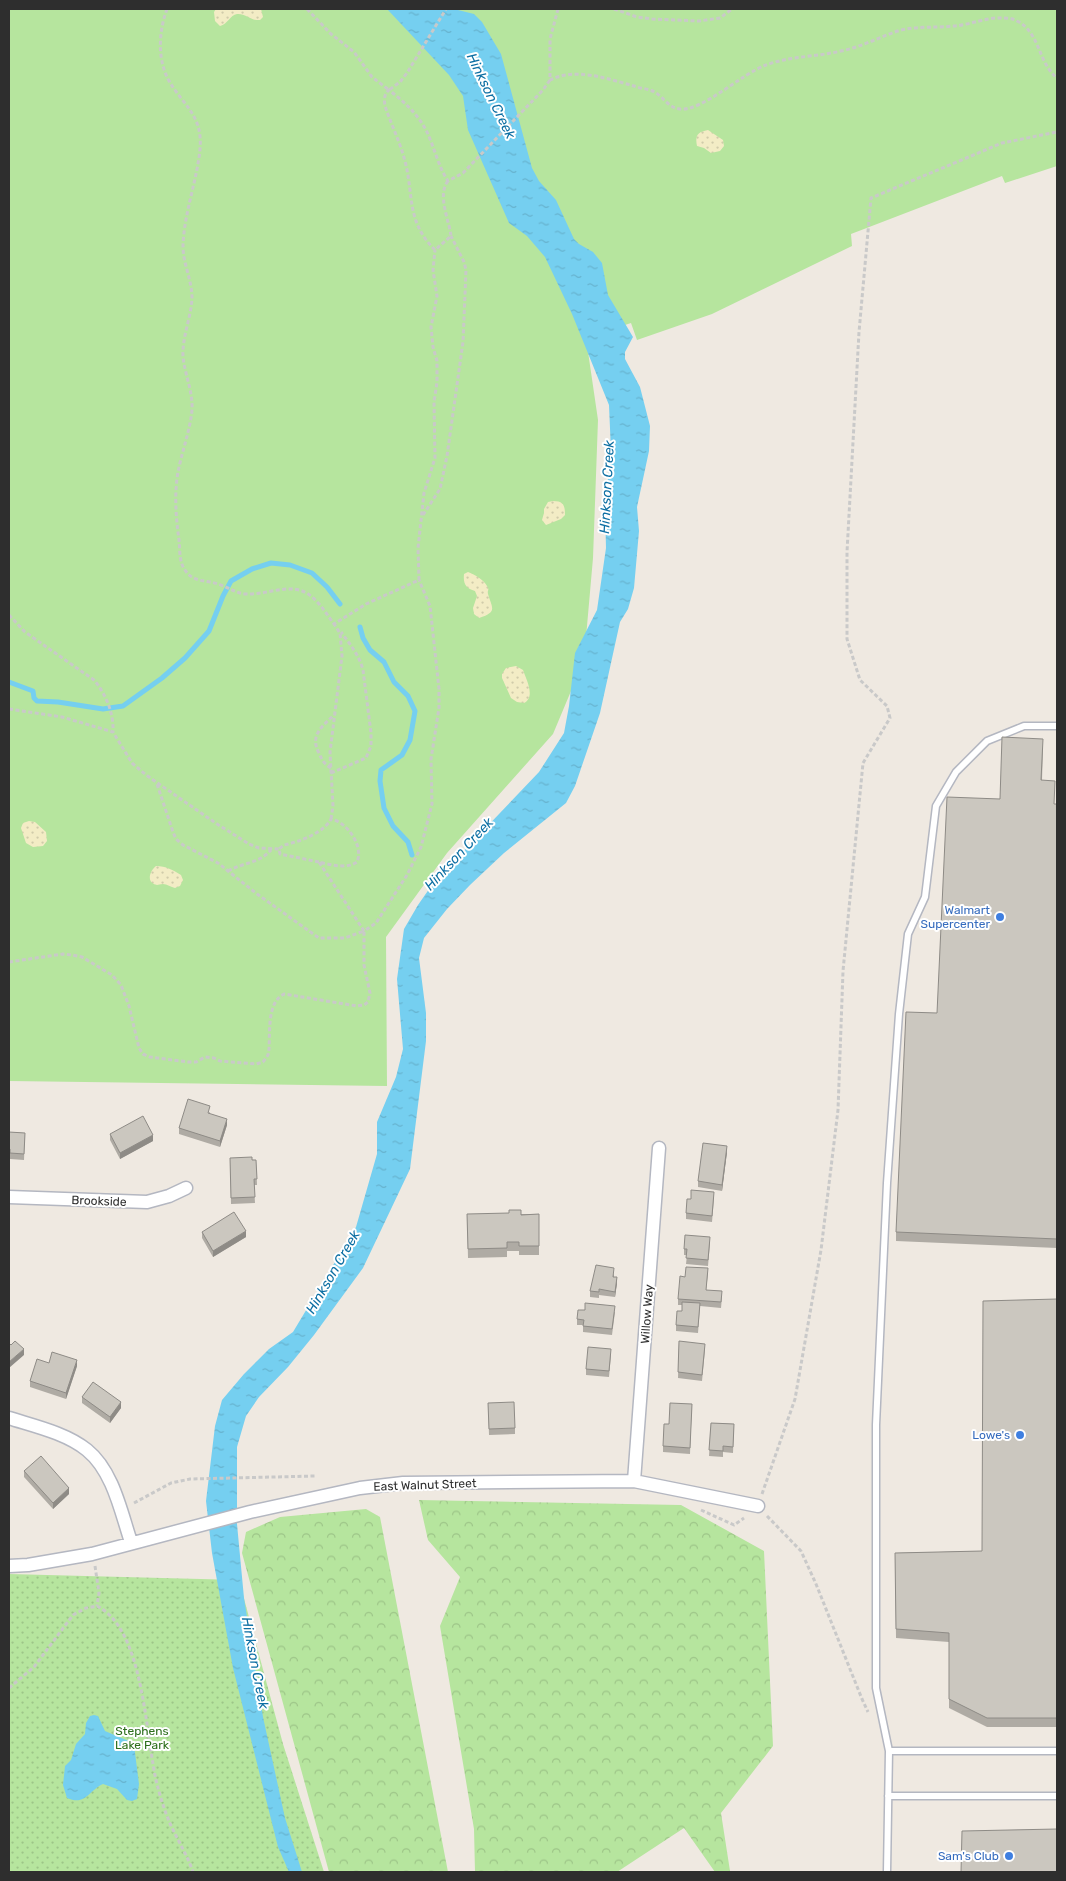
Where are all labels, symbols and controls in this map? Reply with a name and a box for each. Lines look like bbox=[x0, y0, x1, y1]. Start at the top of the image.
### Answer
water label: Hinkson Creek bbox=[463, 50, 519, 142]
water label: Hinkson Creek bbox=[596, 439, 618, 534]
water label: Hinkson Creek bbox=[421, 813, 498, 894]
place label: Walmart Supercenter bbox=[920, 903, 990, 931]
marker: Walmart Supercenter bbox=[994, 911, 1006, 923]
street label: Brookside bbox=[71, 1193, 127, 1209]
water label: Hinkson Creek bbox=[302, 1227, 364, 1317]
street label: Willow Way bbox=[638, 1283, 656, 1344]
place label: Lowe's bbox=[972, 1428, 1010, 1442]
marker: Lowe's bbox=[1014, 1429, 1026, 1441]
street label: East Walnut Street bbox=[373, 1476, 477, 1494]
water label: Hinkson Creek bbox=[238, 1615, 272, 1711]
park label: Stephens Lake Park bbox=[115, 1724, 170, 1752]
place label: Sam's Club bbox=[938, 1849, 999, 1863]
marker: Sam's Club bbox=[1003, 1850, 1015, 1862]

